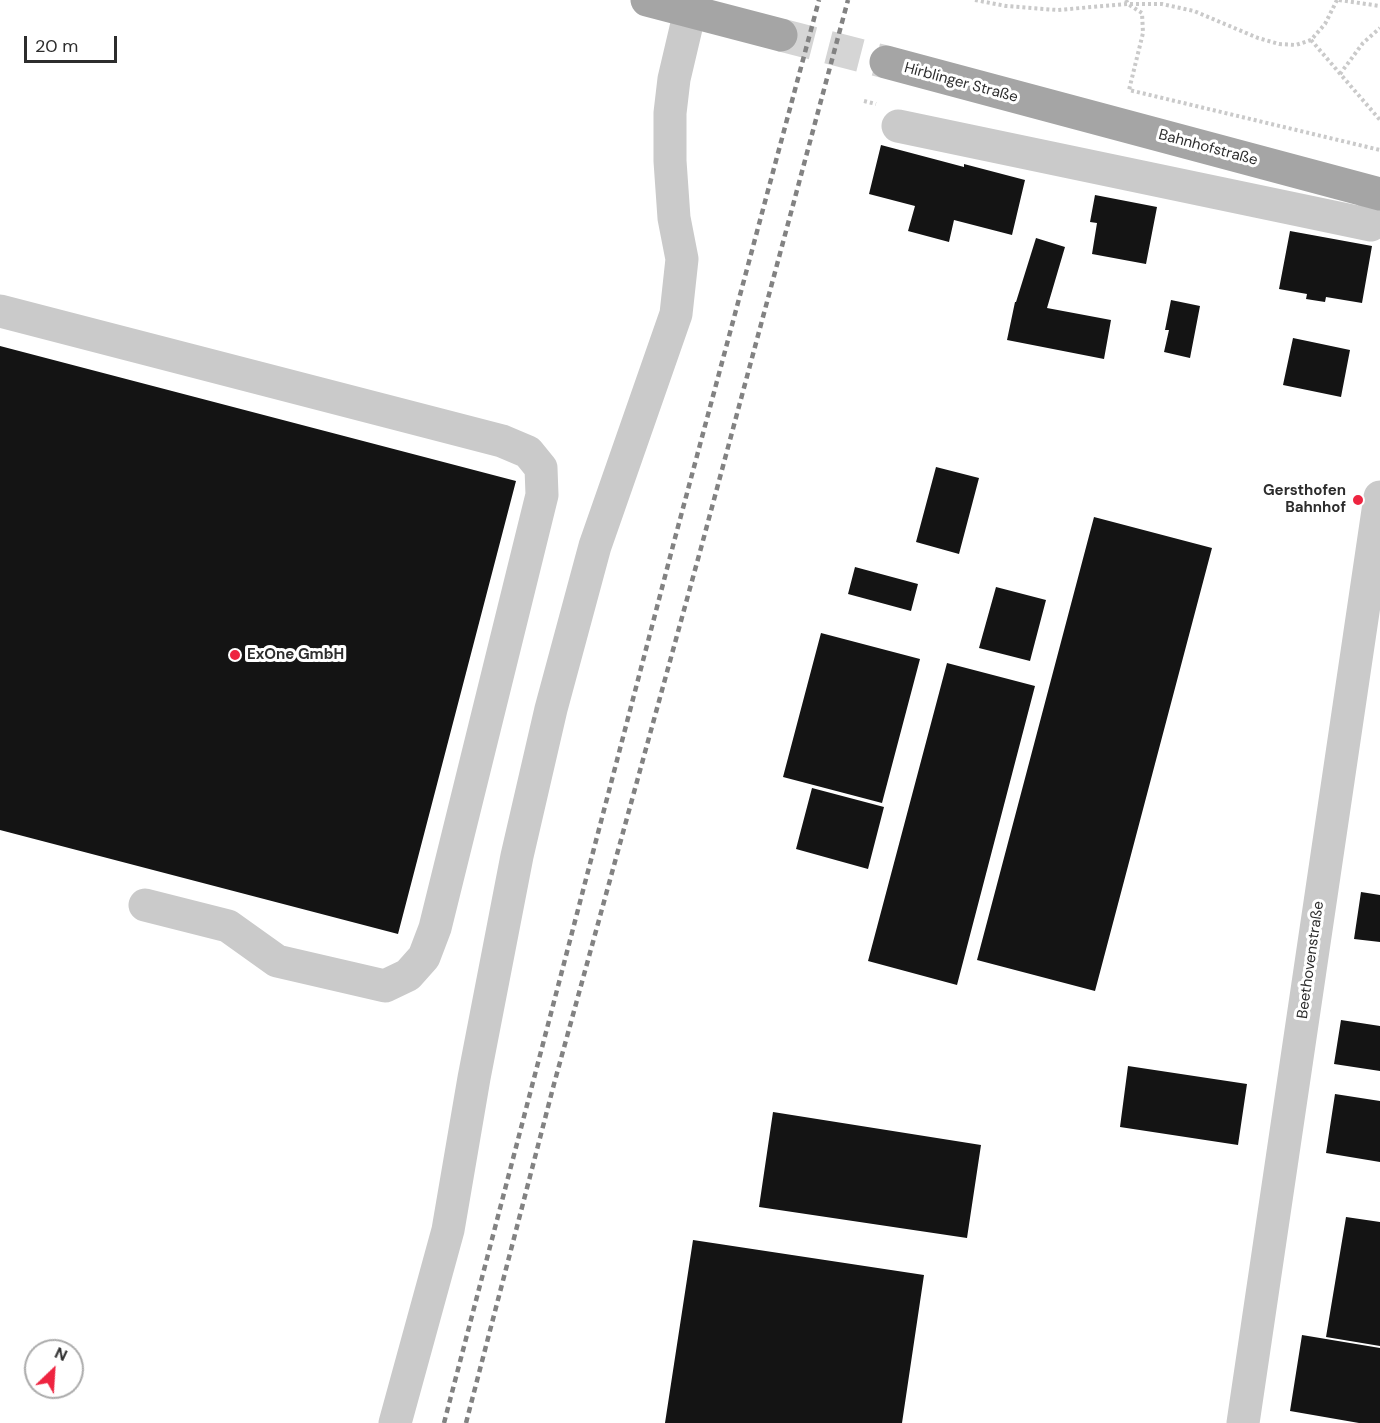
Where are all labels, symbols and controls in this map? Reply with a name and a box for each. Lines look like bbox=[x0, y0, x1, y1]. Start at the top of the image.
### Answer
scale bar bbox=[27, 24, 120, 62]
text: 20 m bbox=[35, 34, 78, 58]
street label: Hirblinger Straße bbox=[902, 59, 1020, 107]
street label: Bahnhofstraße bbox=[1157, 126, 1259, 170]
place label: Gersthofen Bahnhof bbox=[1263, 482, 1346, 517]
marker: Gersthofen Bahnhof bbox=[1351, 493, 1365, 507]
place label: ExOne GmbH bbox=[247, 646, 344, 664]
marker: ExOne GmbH bbox=[228, 648, 242, 662]
street label: Beethovenstraße bbox=[1294, 900, 1328, 1020]
north arrow bbox=[24, 1339, 84, 1399]
text: N bbox=[51, 1342, 71, 1366]

